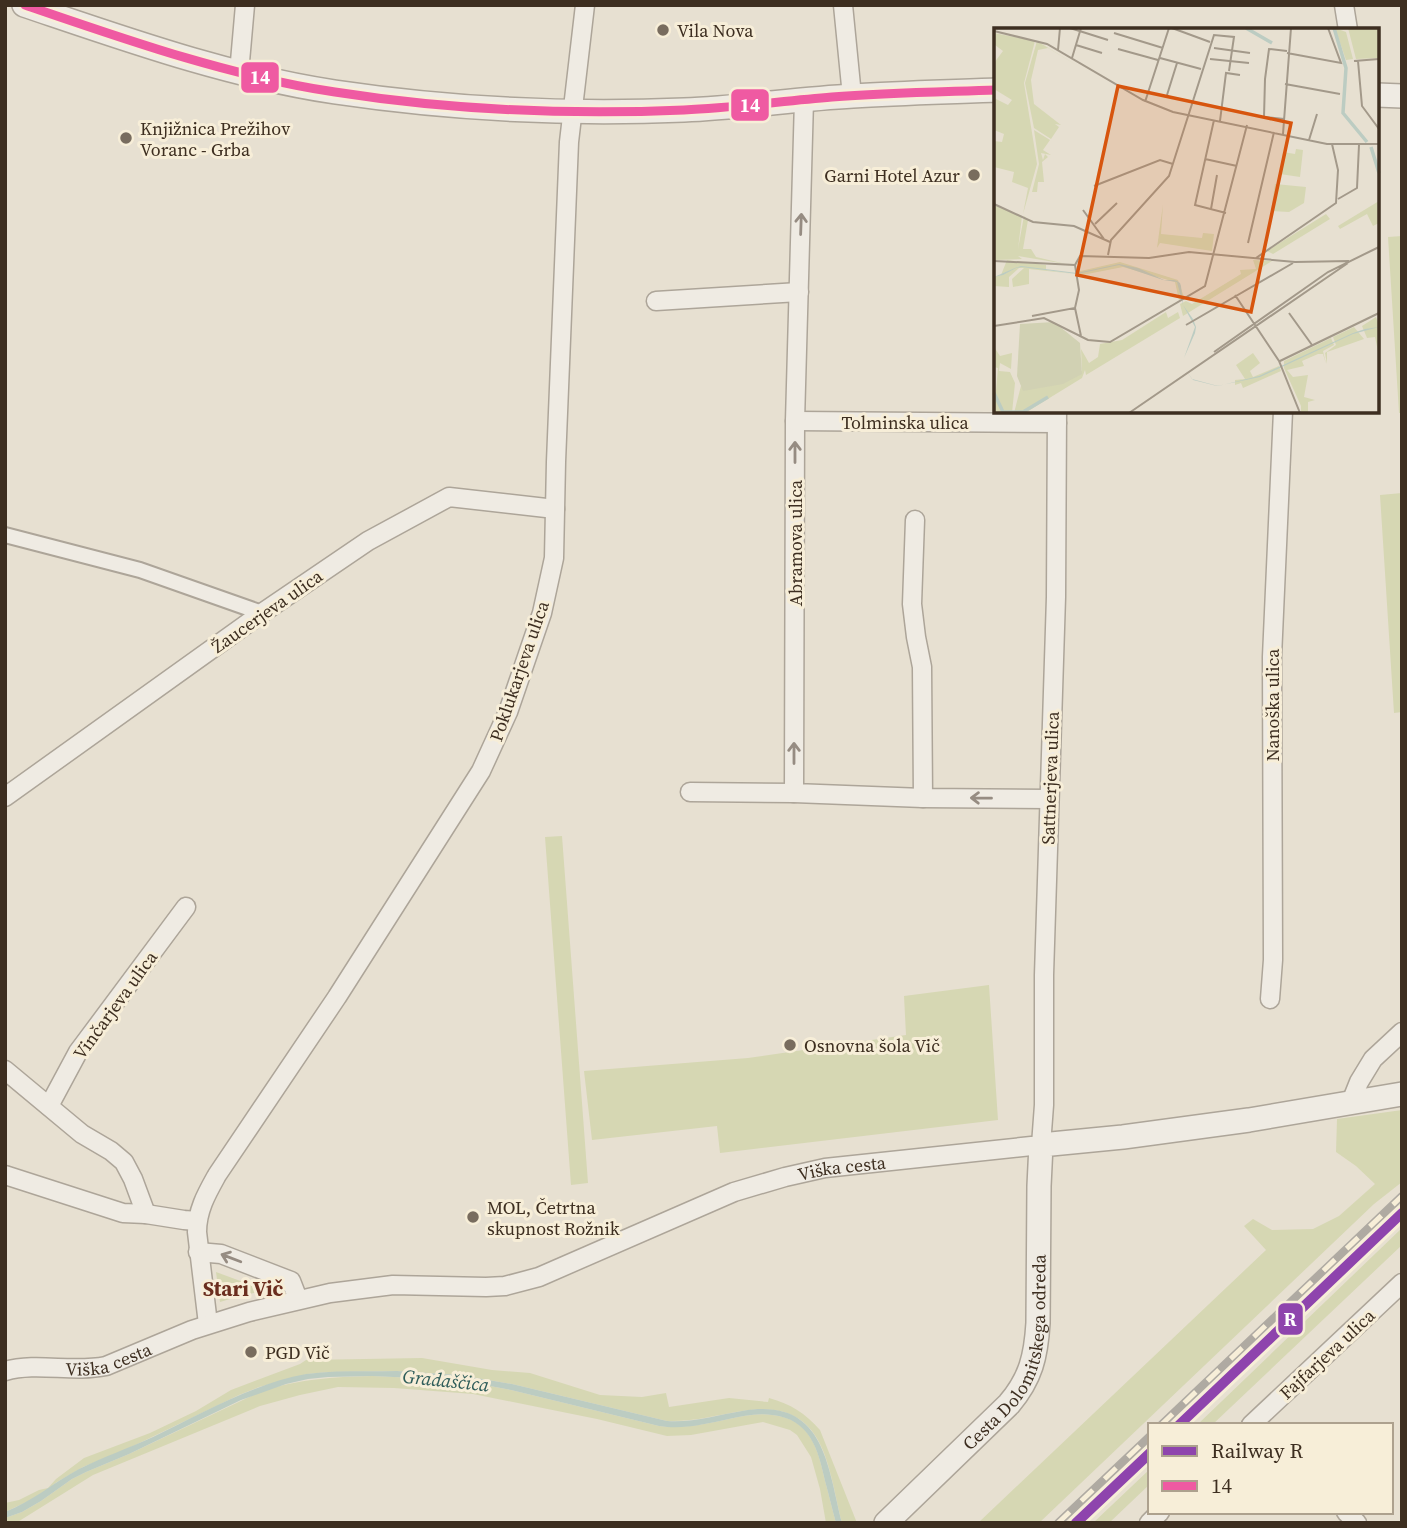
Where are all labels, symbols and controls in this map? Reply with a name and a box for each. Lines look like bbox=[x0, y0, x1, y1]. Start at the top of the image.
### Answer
place label: Vila Nova bbox=[677, 18, 754, 43]
marker: Vila Nova bbox=[655, 22, 671, 38]
inset map bbox=[994, 28, 1379, 413]
line badge: 14 bbox=[240, 61, 280, 94]
text: 14 bbox=[250, 64, 270, 90]
line badge: 14 bbox=[730, 88, 770, 122]
text: 14 bbox=[740, 92, 760, 118]
place label: Knjižnica Prežihov Voranc - Grba bbox=[140, 116, 290, 162]
marker: Knjižnica Prežihov Voranc - Grba bbox=[118, 130, 134, 146]
place label: Garni Hotel Azur bbox=[824, 163, 960, 188]
marker: Garni Hotel Azur bbox=[966, 167, 982, 183]
one-way arrow bbox=[794, 213, 808, 236]
street label: Tolminska ulica bbox=[841, 410, 969, 435]
one-way arrow bbox=[788, 441, 802, 464]
street label: Abramova ulica bbox=[783, 479, 808, 606]
street label: Žaucerjeva ulica bbox=[206, 563, 328, 659]
street label: Poklukarjeva ulica bbox=[483, 596, 555, 745]
street label: Nanoška ulica bbox=[1260, 648, 1285, 761]
street label: Sattnerjeva ulica bbox=[1035, 710, 1065, 845]
one-way arrow bbox=[787, 742, 801, 765]
one-way arrow bbox=[970, 792, 993, 805]
street label: Vinčarjeva ulica bbox=[67, 945, 163, 1064]
place label: Osnovna šola Vič bbox=[804, 1033, 940, 1058]
marker: Osnovna šola Vič bbox=[782, 1037, 798, 1053]
street label: Viška cesta bbox=[795, 1149, 888, 1186]
place label: MOL, Četrtna skupnost Rožnik bbox=[487, 1195, 620, 1241]
marker: MOL, Četrtna skupnost Rožnik bbox=[465, 1209, 481, 1225]
one-way arrow bbox=[221, 1251, 243, 1264]
street label: Cesta Dolomitskega odreda bbox=[957, 1253, 1051, 1455]
district label: Stari Vič bbox=[203, 1274, 284, 1303]
line badge: R bbox=[1277, 1302, 1304, 1336]
street label: Fajfarjeva ulica bbox=[1274, 1303, 1381, 1405]
text: R bbox=[1284, 1306, 1297, 1332]
street label: Viška cesta bbox=[65, 1336, 156, 1381]
place label: PGD Vič bbox=[265, 1340, 330, 1365]
marker: PGD Vič bbox=[243, 1344, 259, 1360]
water label: Gradaščica bbox=[401, 1363, 491, 1397]
legend bbox=[1148, 1423, 1393, 1514]
text: Railway R bbox=[1211, 1436, 1303, 1465]
text: 14 bbox=[1211, 1471, 1233, 1500]

